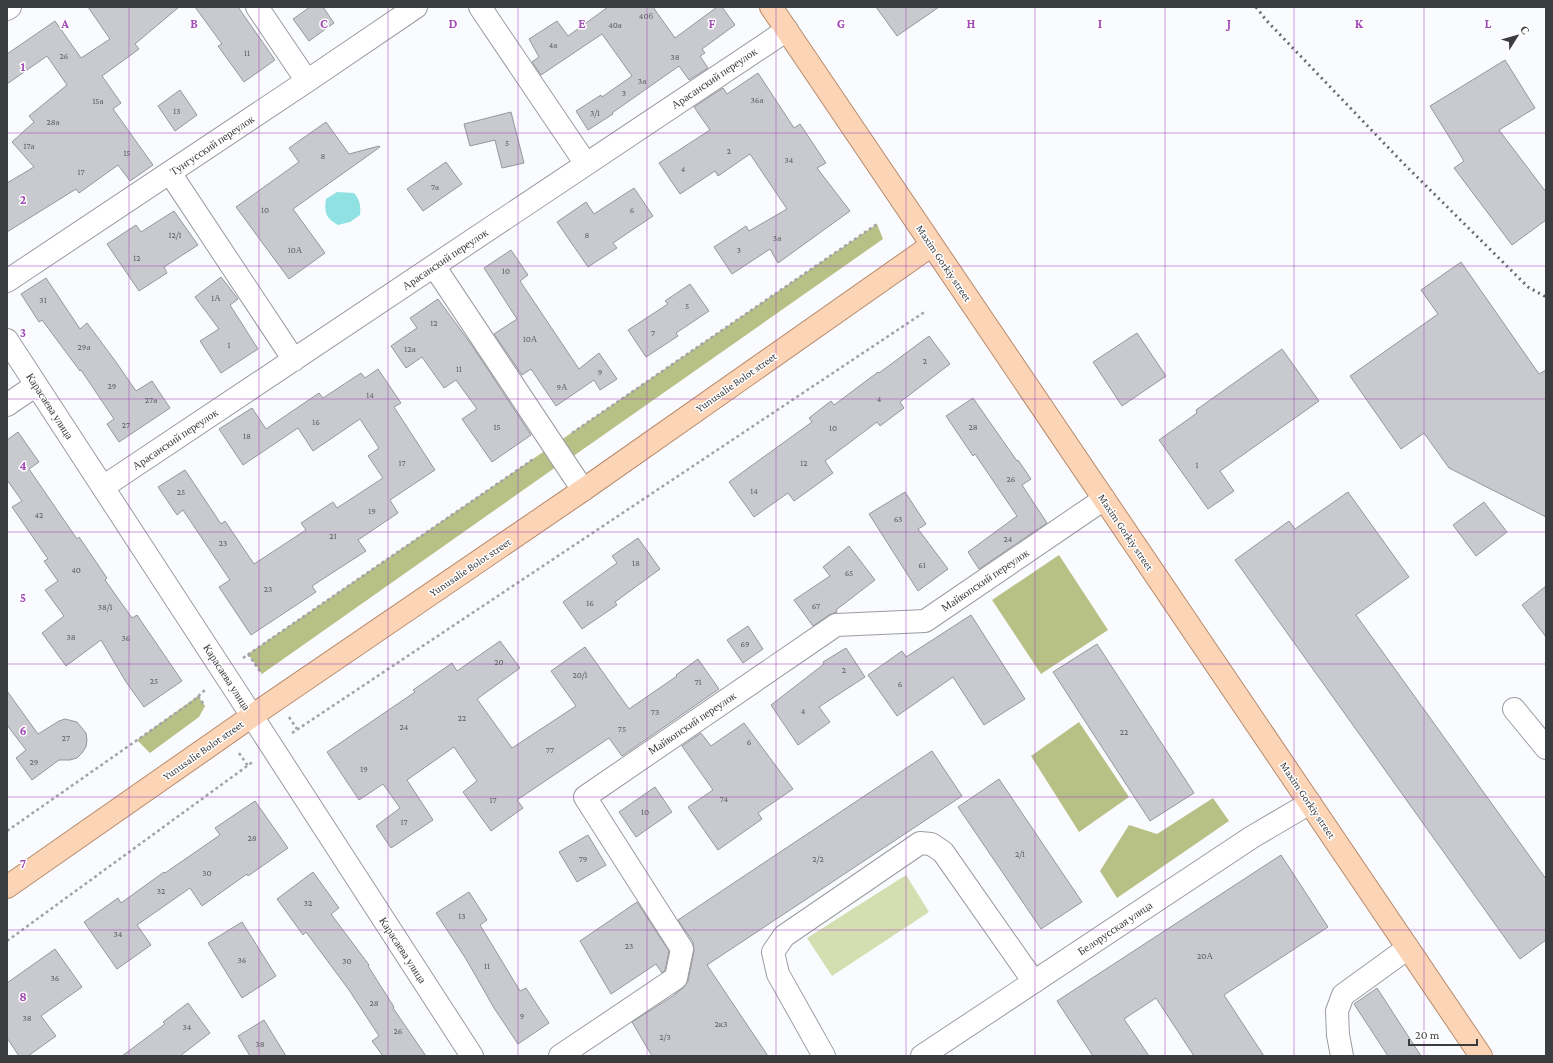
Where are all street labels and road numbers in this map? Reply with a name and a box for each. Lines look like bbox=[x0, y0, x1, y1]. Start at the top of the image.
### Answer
street label: Арасанский переулок bbox=[669, 45, 760, 111]
street label: Тунгусский переулок bbox=[168, 112, 257, 178]
street label: Maxim Gorkiy street bbox=[913, 222, 974, 304]
street label: Арасанский переулок bbox=[400, 226, 491, 292]
street label: Yunusalie Bolot street bbox=[693, 350, 779, 414]
street label: Карасаева улица bbox=[24, 371, 76, 441]
street label: Арасанский переулок bbox=[130, 406, 221, 472]
street label: Maxim Gorkiy street bbox=[1095, 491, 1156, 573]
street label: Yunusalie Bolot street bbox=[427, 535, 513, 599]
street label: Майкопский переулок bbox=[939, 546, 1032, 614]
street label: Карасаева улица bbox=[201, 642, 253, 712]
street label: Майкопский переулок bbox=[646, 689, 739, 757]
street label: Yunusalie Bolot street bbox=[160, 718, 246, 782]
street label: Maxim Gorkiy street bbox=[1277, 759, 1338, 841]
street label: Белорусская улица bbox=[1076, 899, 1155, 957]
street label: Карасаева улица bbox=[377, 915, 429, 985]

